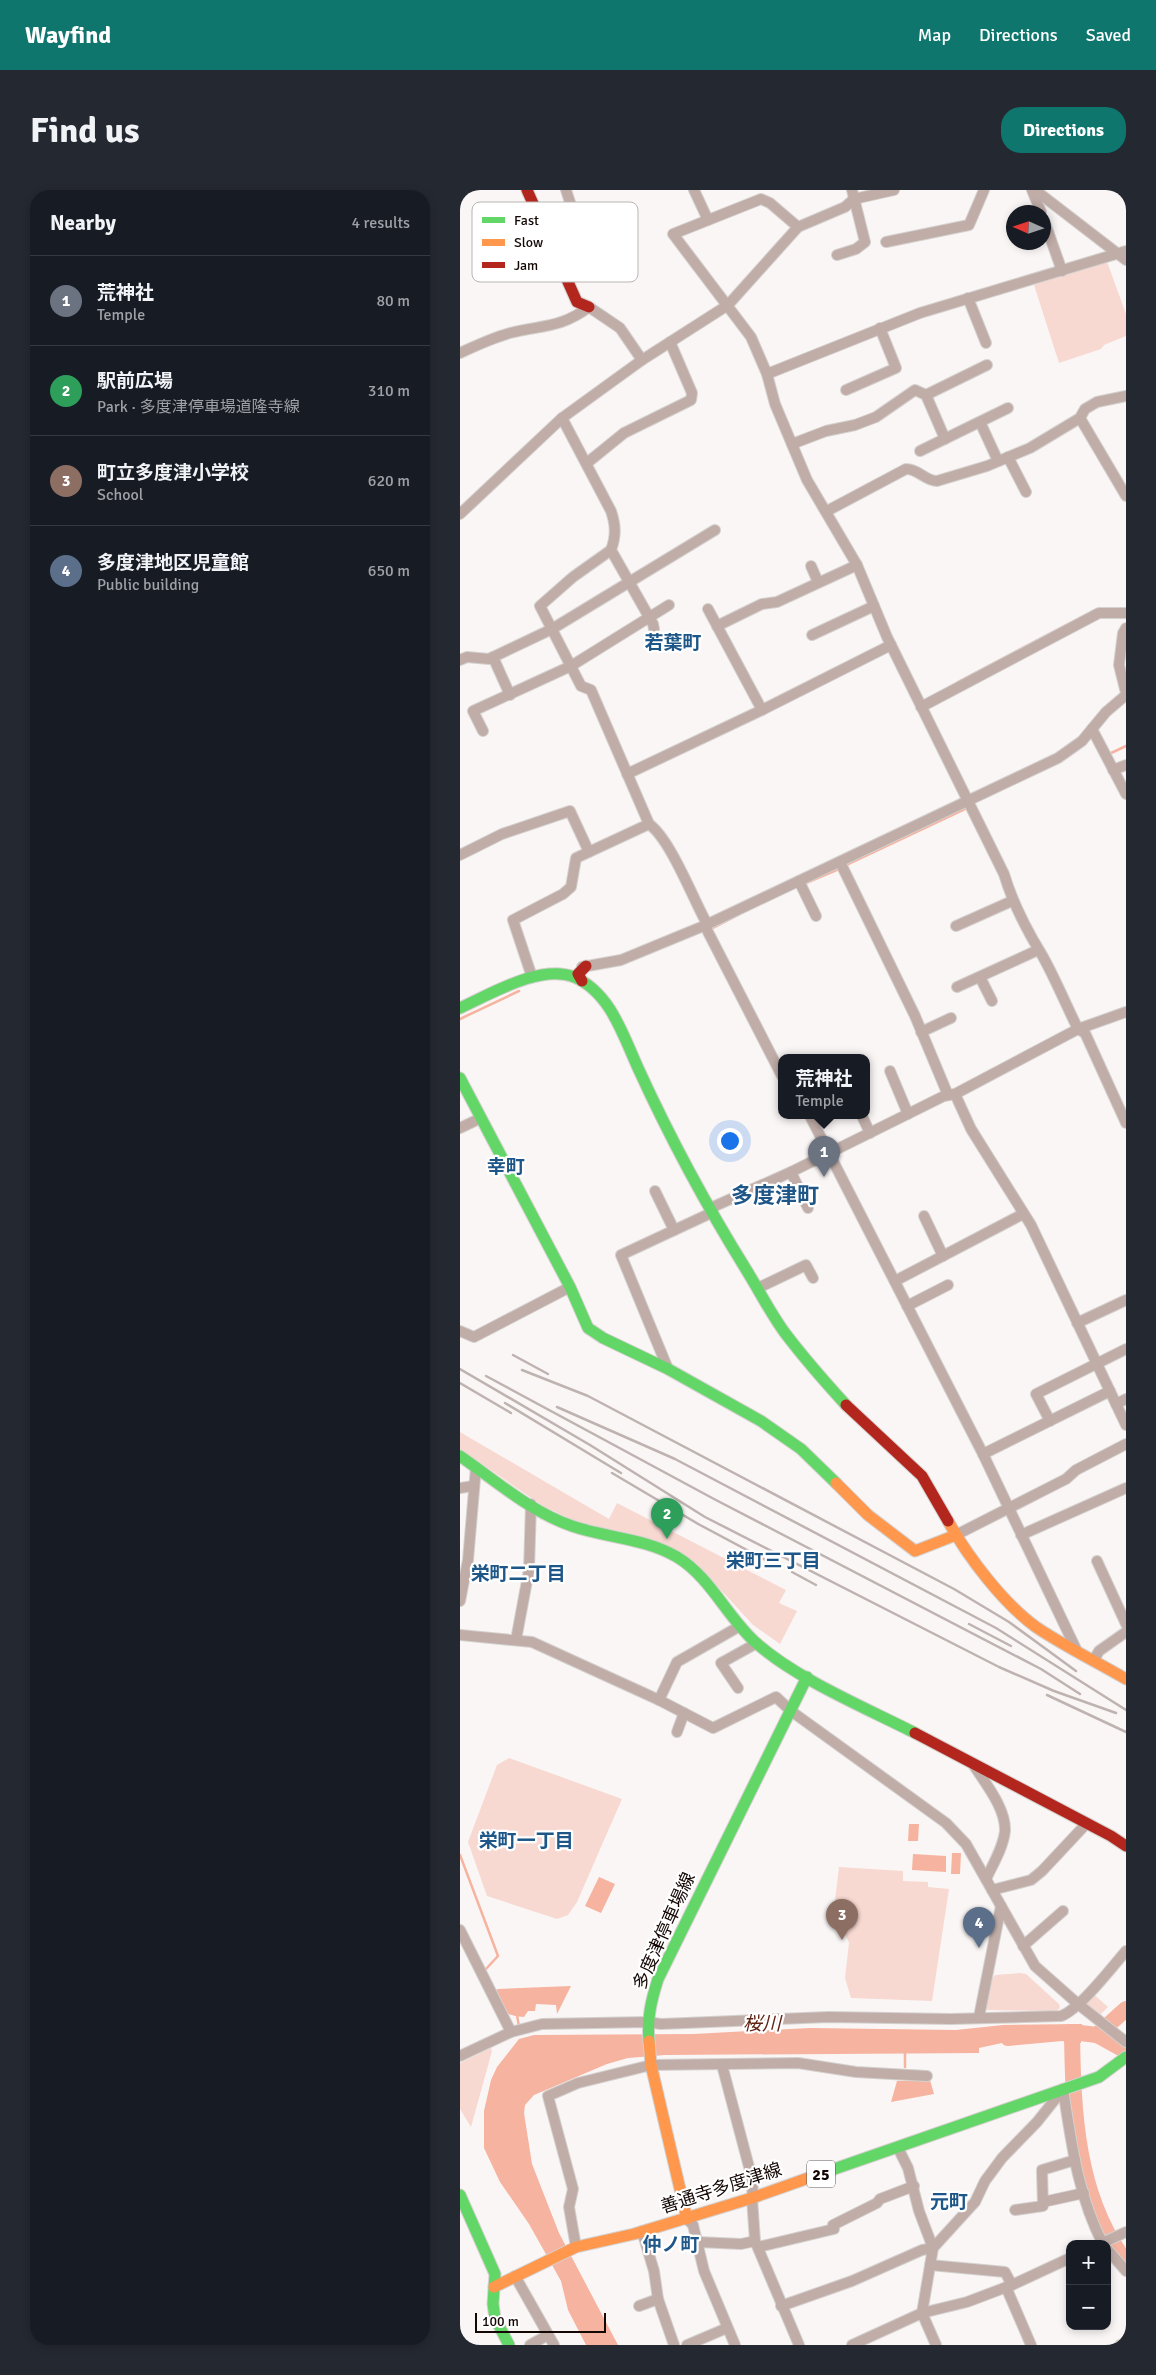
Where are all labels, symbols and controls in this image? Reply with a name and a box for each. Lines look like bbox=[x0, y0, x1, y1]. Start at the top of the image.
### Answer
text: Wayfind bbox=[25, 20, 111, 50]
text: Map bbox=[918, 24, 951, 46]
text: Directions bbox=[979, 24, 1058, 46]
text: Saved bbox=[1086, 24, 1131, 46]
button: Directions bbox=[1001, 107, 1126, 153]
text: Find us bbox=[30, 109, 140, 152]
legend bbox=[472, 202, 638, 282]
north arrow bbox=[1006, 205, 1051, 250]
text: Nearby bbox=[50, 210, 116, 236]
text: Fast bbox=[514, 212, 539, 229]
text: 4 results bbox=[351, 213, 410, 233]
text: Slow bbox=[514, 234, 543, 251]
text: Jam bbox=[514, 257, 538, 274]
text: 荒神社 bbox=[97, 281, 154, 305]
text: 1 bbox=[62, 291, 70, 311]
text: 80 m bbox=[376, 291, 410, 311]
text: Temple bbox=[97, 305, 145, 325]
text: 駅前広場 bbox=[97, 369, 173, 393]
text: 2 bbox=[62, 381, 70, 401]
text: 310 m bbox=[368, 381, 410, 401]
text: Park · 多度津停車場道隆寺線 bbox=[97, 397, 300, 417]
text: 町立多度津小学校 bbox=[97, 461, 249, 485]
text: 3 bbox=[62, 471, 70, 491]
text: 620 m bbox=[368, 471, 410, 491]
text: School bbox=[97, 485, 143, 505]
text: 多度津地区児童館 bbox=[97, 551, 249, 575]
text: 4 bbox=[62, 561, 70, 581]
text: 650 m bbox=[368, 561, 410, 581]
text: Public building bbox=[97, 575, 199, 595]
district label: 若葉町 bbox=[644, 631, 702, 655]
popup bbox=[778, 1054, 870, 1119]
text: 荒神社 bbox=[795, 1067, 853, 1091]
text: Temple bbox=[795, 1091, 844, 1111]
your location bbox=[717, 1128, 743, 1154]
pin: 1 bbox=[808, 1136, 840, 1177]
district label: 幸町 bbox=[487, 1155, 525, 1179]
district label: 多度津町 bbox=[731, 1182, 819, 1209]
pin: 2 bbox=[651, 1498, 683, 1539]
district label: 栄町三丁目 bbox=[725, 1549, 821, 1573]
district label: 栄町二丁目 bbox=[470, 1562, 566, 1586]
district label: 栄町一丁目 bbox=[478, 1829, 574, 1853]
street label: 多度津停車場線 bbox=[628, 1869, 700, 1993]
pin: 3 bbox=[826, 1899, 858, 1940]
pin: 4 bbox=[963, 1907, 995, 1948]
water label: 桜川 bbox=[743, 2012, 783, 2036]
street label: 善通寺多度津線 bbox=[658, 2158, 784, 2218]
road number: 25 bbox=[807, 2160, 835, 2188]
district label: 元町 bbox=[930, 2190, 968, 2214]
district label: 仲ノ町 bbox=[642, 2233, 700, 2257]
map controls bbox=[1066, 2240, 1111, 2330]
button: + bbox=[1066, 2240, 1111, 2285]
button: − bbox=[1066, 2285, 1111, 2330]
scale bar bbox=[475, 2310, 606, 2333]
text: 100 m bbox=[482, 2313, 519, 2330]

